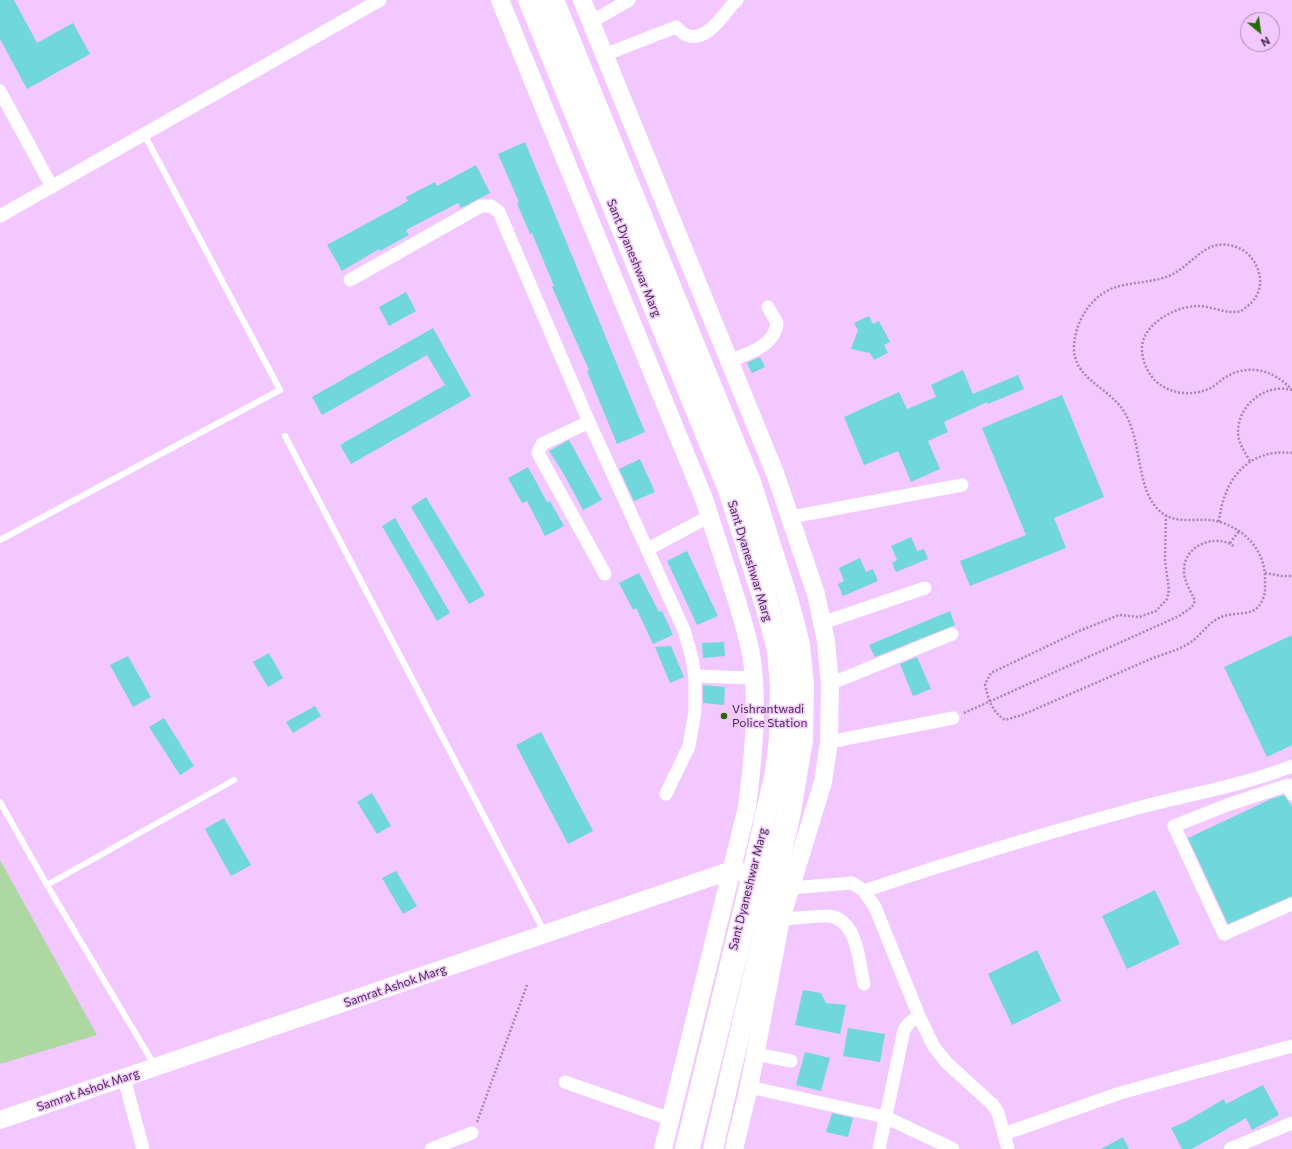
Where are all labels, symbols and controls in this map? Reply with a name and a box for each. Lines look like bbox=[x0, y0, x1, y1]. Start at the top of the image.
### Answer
north arrow bbox=[1240, 12, 1280, 52]
text: N bbox=[1259, 34, 1272, 50]
street label: Sant Dyaneshwar Marg bbox=[604, 197, 664, 319]
street label: Sant Dyaneshwar Marg bbox=[725, 499, 775, 623]
place label: Vishrantwadi Police Station bbox=[732, 702, 807, 730]
marker: Vishrantwadi Police Station bbox=[719, 711, 729, 721]
street label: Sant Dyaneshwar Marg bbox=[726, 826, 770, 952]
street label: Samrat Ashok Marg bbox=[342, 962, 448, 1010]
street label: Samrat Ashok Marg bbox=[35, 1066, 141, 1114]

